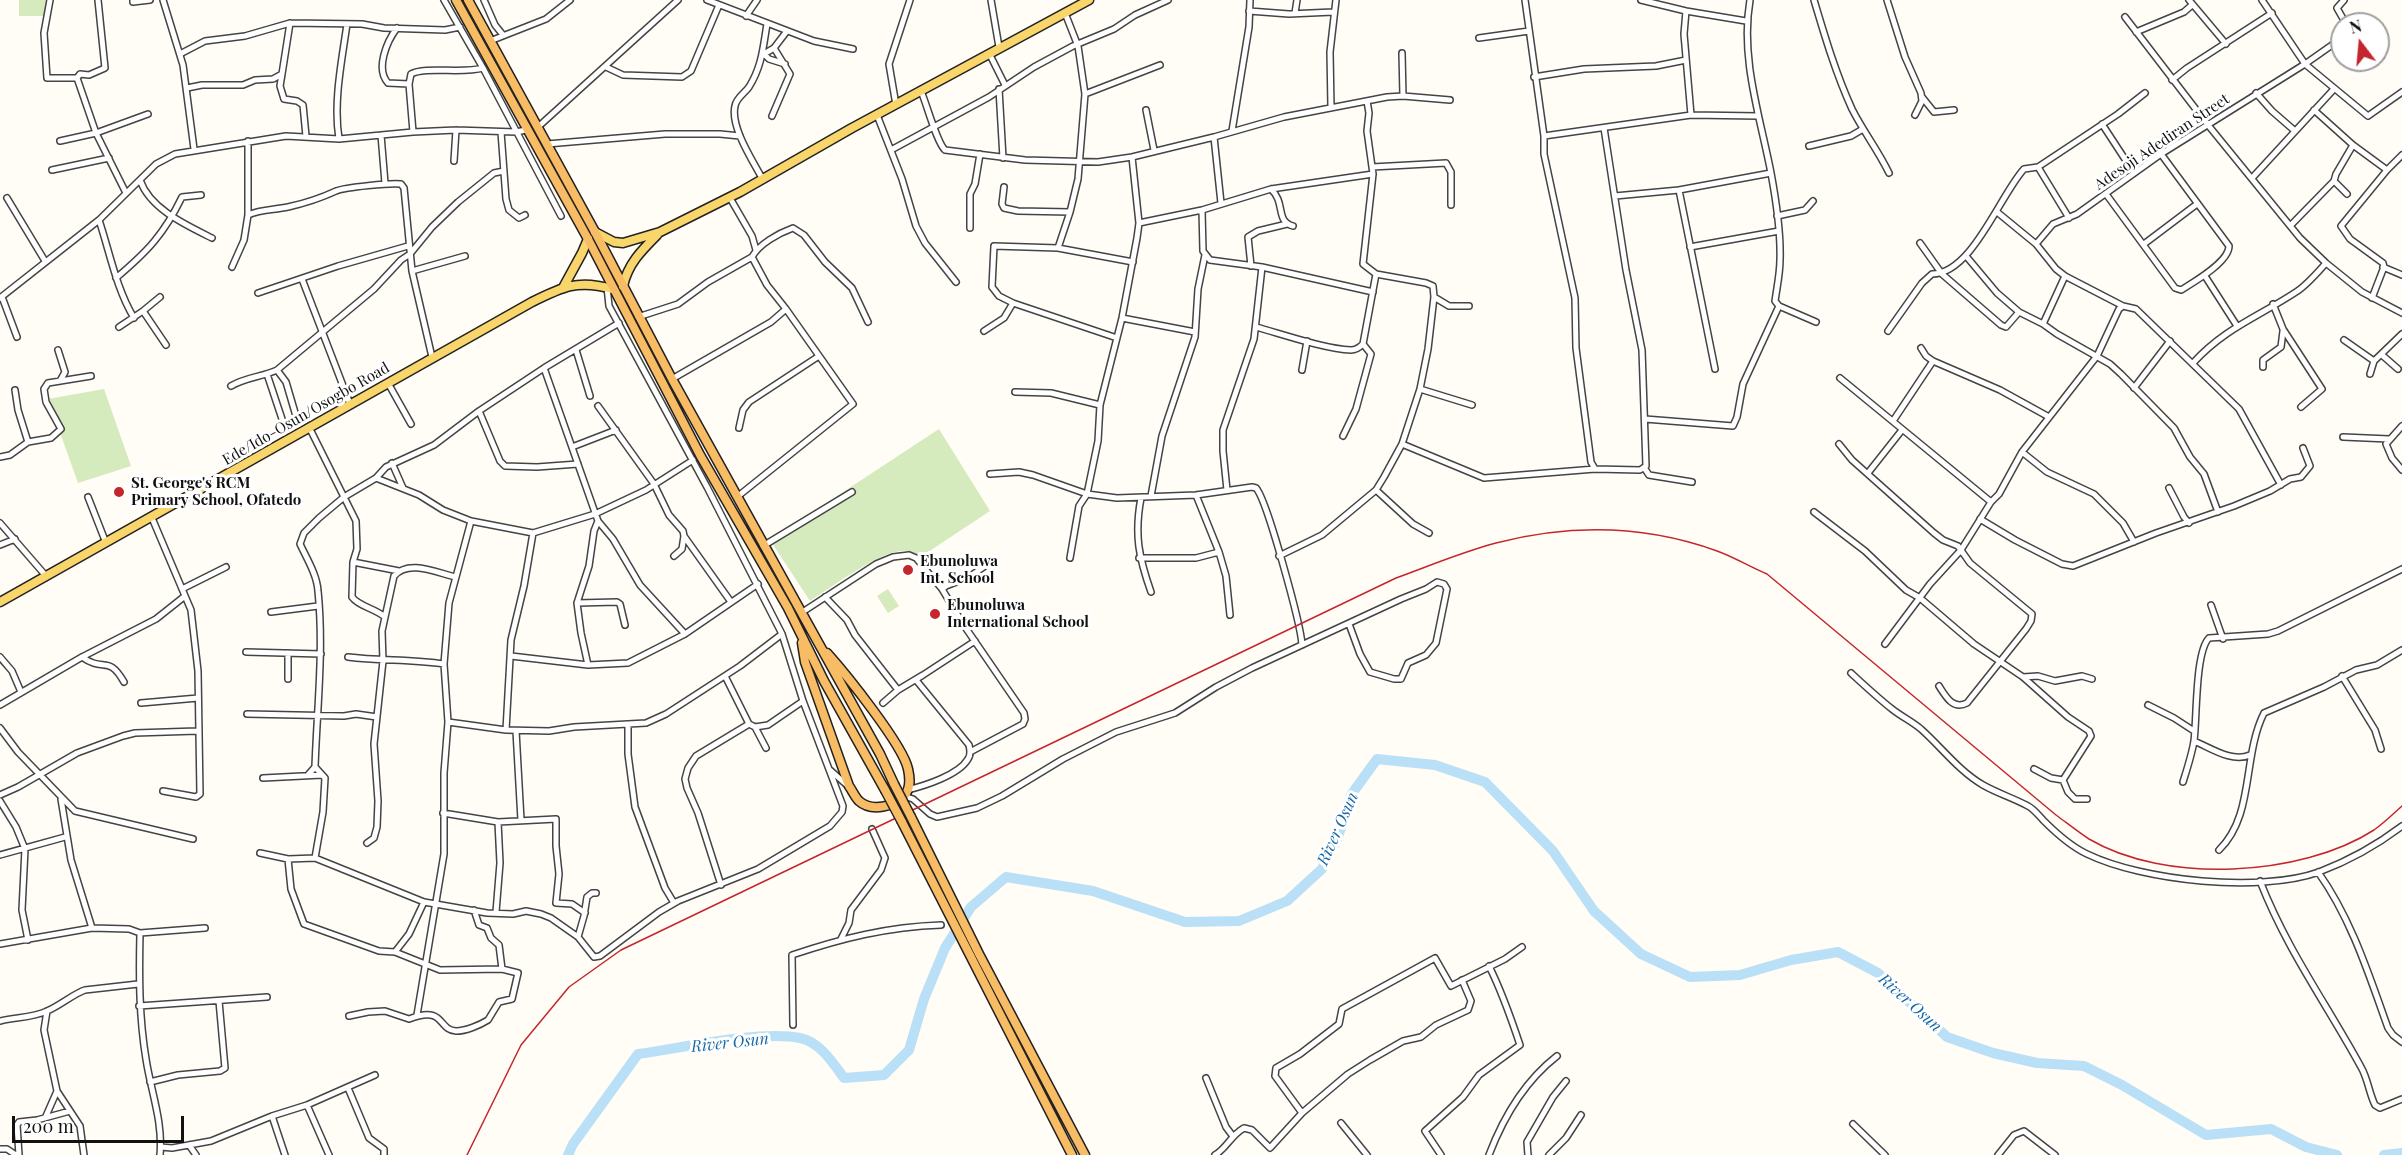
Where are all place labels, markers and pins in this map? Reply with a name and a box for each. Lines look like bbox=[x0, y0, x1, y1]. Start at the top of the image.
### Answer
place label: St. George's RCM Primary School, Ofatedo bbox=[131, 474, 301, 509]
marker: St. George's RCM Primary School, Ofatedo bbox=[112, 485, 126, 499]
place label: Ebunoluwa Int. School bbox=[920, 552, 998, 587]
marker: Ebunoluwa Int. School bbox=[901, 563, 915, 577]
place label: Ebunoluwa International School bbox=[947, 596, 1089, 631]
marker: Ebunoluwa International School bbox=[928, 607, 942, 621]

